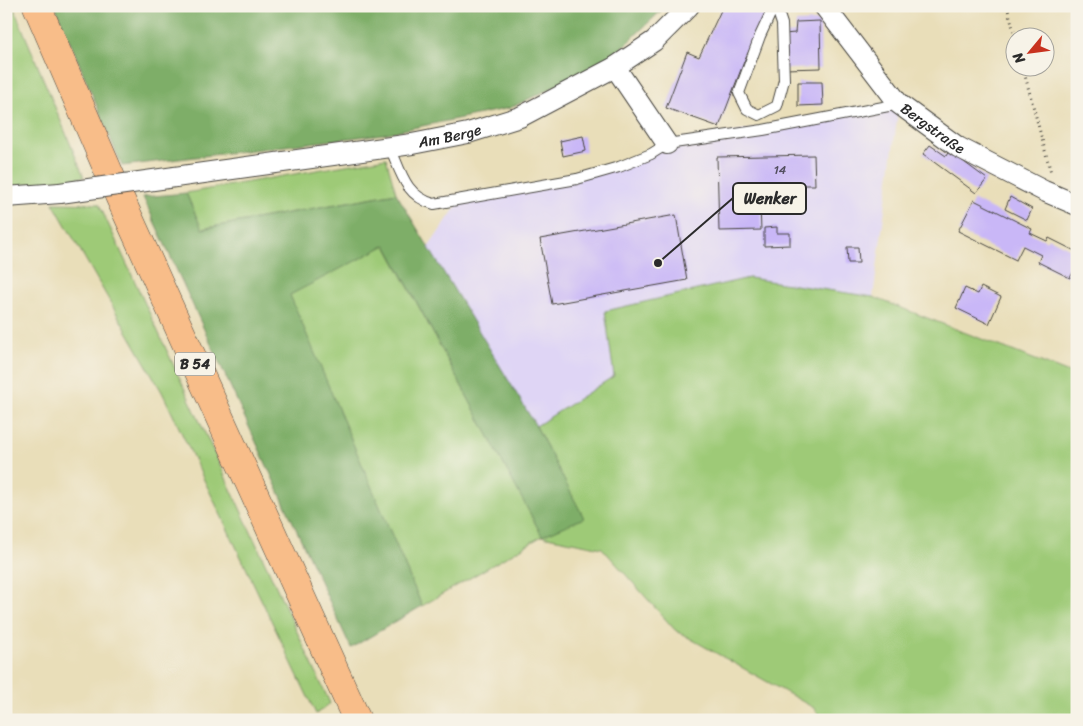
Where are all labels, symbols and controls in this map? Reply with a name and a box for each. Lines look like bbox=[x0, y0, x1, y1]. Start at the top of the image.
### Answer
north arrow bbox=[1006, 28, 1056, 78]
text: N bbox=[1006, 47, 1033, 69]
street label: Bergstraße bbox=[895, 96, 969, 161]
street label: Am Berge bbox=[415, 116, 485, 156]
house number: 14 bbox=[774, 159, 787, 181]
callout: Wenker bbox=[733, 183, 806, 214]
text: Wenker bbox=[744, 184, 798, 213]
road number: B 54 bbox=[175, 352, 215, 376]

